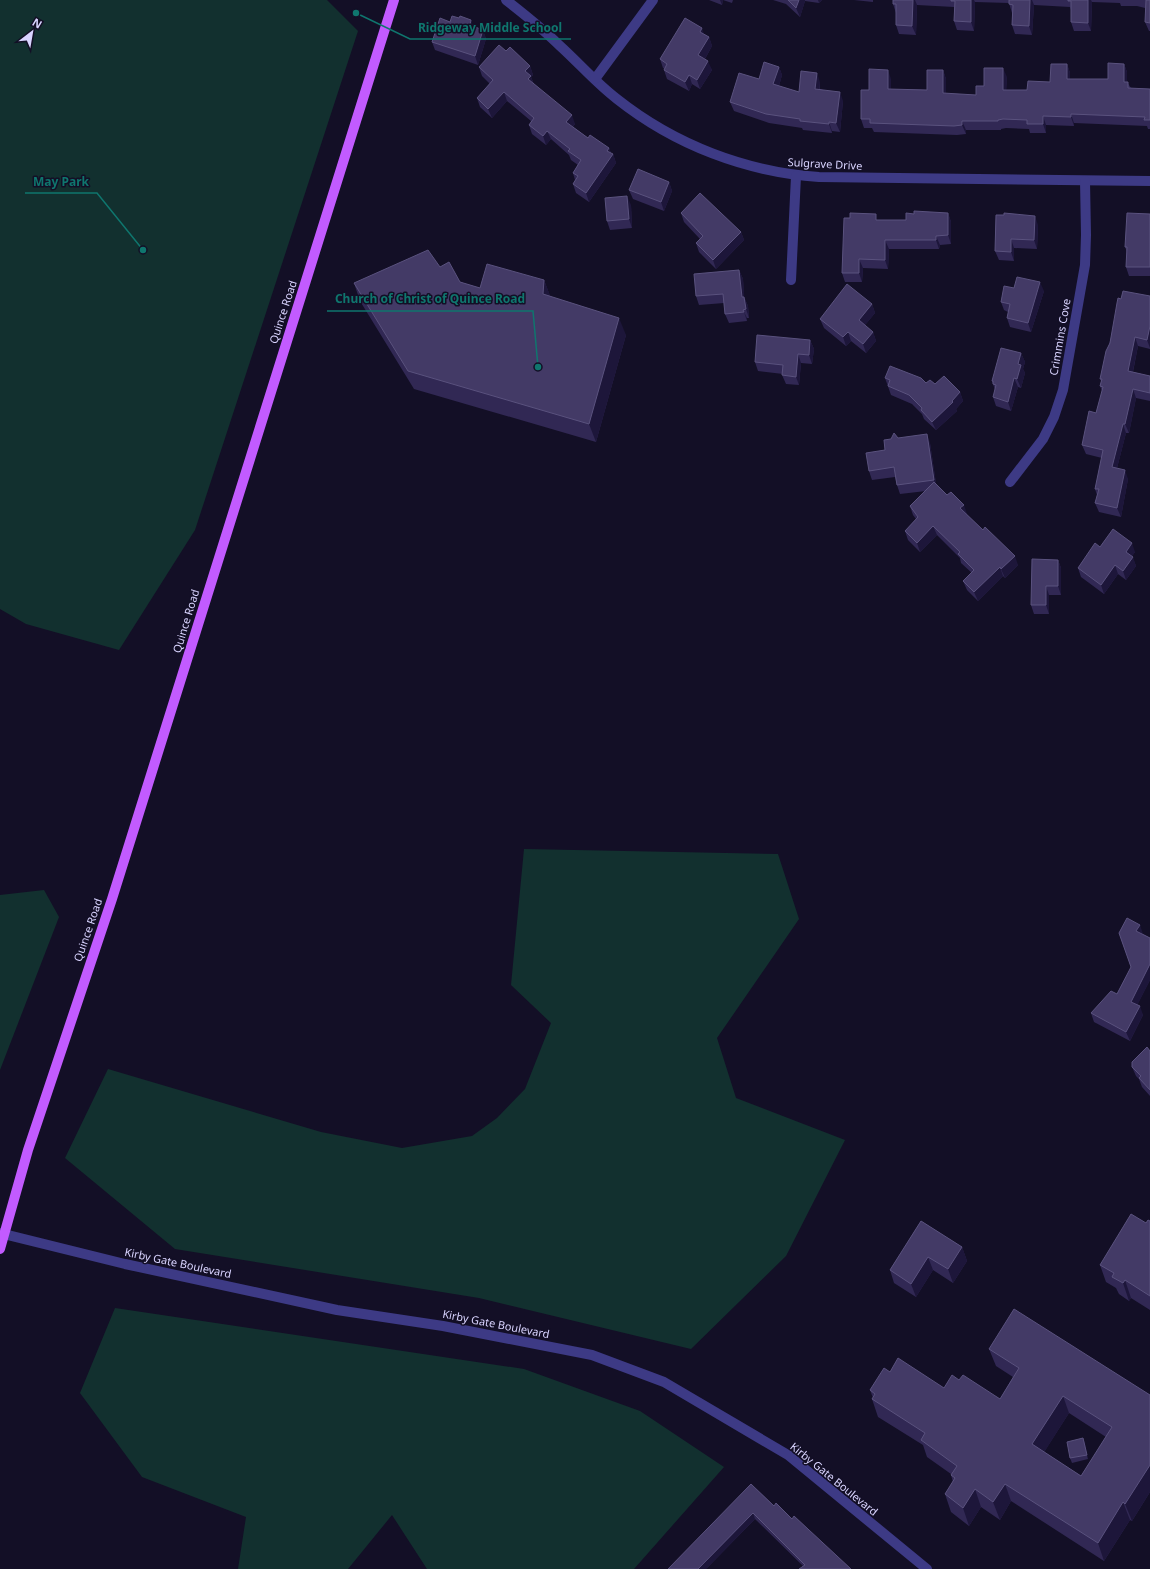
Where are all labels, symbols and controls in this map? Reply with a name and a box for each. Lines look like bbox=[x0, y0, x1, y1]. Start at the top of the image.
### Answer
north arrow bbox=[12, 12, 52, 52]
text: N bbox=[30, 14, 45, 32]
callout: Ridgeway Middle School bbox=[410, 15, 571, 39]
text: Ridgeway Middle School bbox=[418, 19, 562, 36]
street label: Sulgrave Drive bbox=[787, 154, 863, 173]
callout: May Park bbox=[25, 169, 97, 193]
text: May Park bbox=[33, 173, 90, 190]
street label: Quince Road bbox=[265, 278, 300, 345]
callout: Church of Christ of Quince Road bbox=[327, 287, 533, 311]
text: Church of Christ of Quince Road bbox=[335, 290, 525, 307]
street label: Crimmins Cove bbox=[1045, 297, 1074, 377]
street label: Quince Road bbox=[169, 587, 202, 655]
street label: Quince Road bbox=[70, 896, 105, 963]
street label: Kirby Gate Boulevard bbox=[123, 1244, 233, 1281]
street label: Kirby Gate Boulevard bbox=[441, 1306, 551, 1341]
street label: Kirby Gate Boulevard bbox=[787, 1439, 881, 1519]

